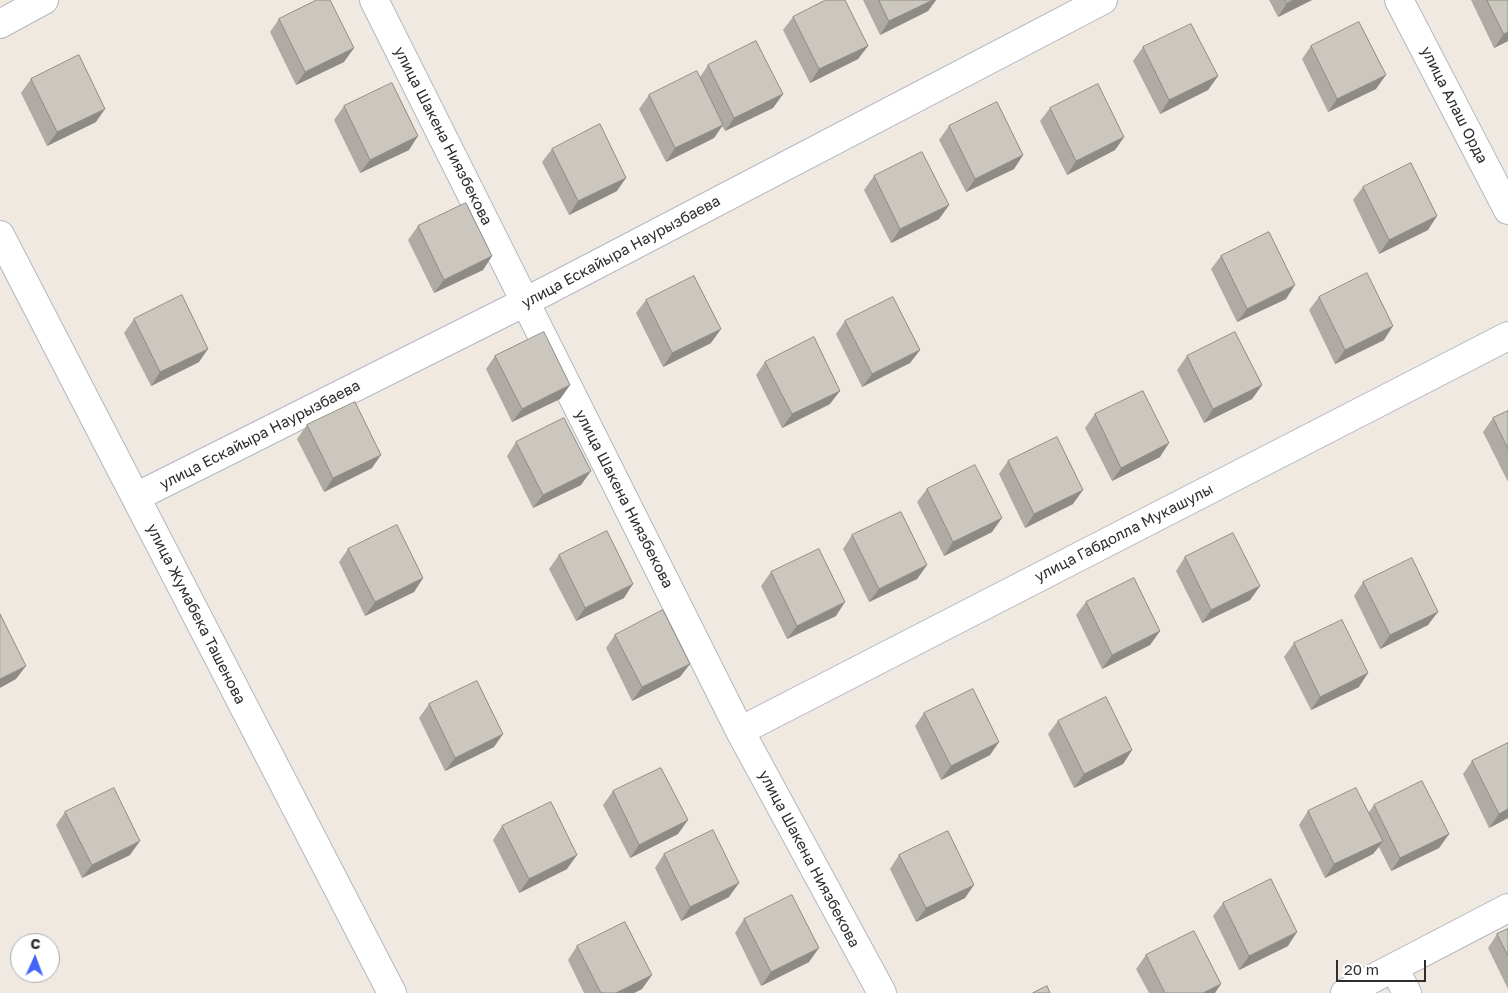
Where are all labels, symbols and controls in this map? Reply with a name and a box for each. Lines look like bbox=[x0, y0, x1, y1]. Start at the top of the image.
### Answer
street label: улица Алаш Орда bbox=[1417, 43, 1491, 167]
street label: улица Шакена Ниязбекова bbox=[390, 44, 496, 228]
street label: улица Ескайыра Наурызбаева bbox=[519, 192, 723, 312]
street label: улица Ескайыра Наурызбаева bbox=[157, 376, 363, 494]
street label: улица Шакена Ниязбекова bbox=[571, 407, 677, 591]
street label: улица Габдолла Мукашулы bbox=[1032, 480, 1216, 586]
street label: улица Жумабека Ташенова bbox=[143, 521, 249, 707]
street label: улица Шакена Ниязбекова bbox=[755, 767, 863, 951]
north arrow bbox=[10, 933, 60, 983]
text: С bbox=[30, 935, 41, 952]
scale bar bbox=[1338, 950, 1428, 982]
text: 20 m bbox=[1344, 960, 1379, 978]

